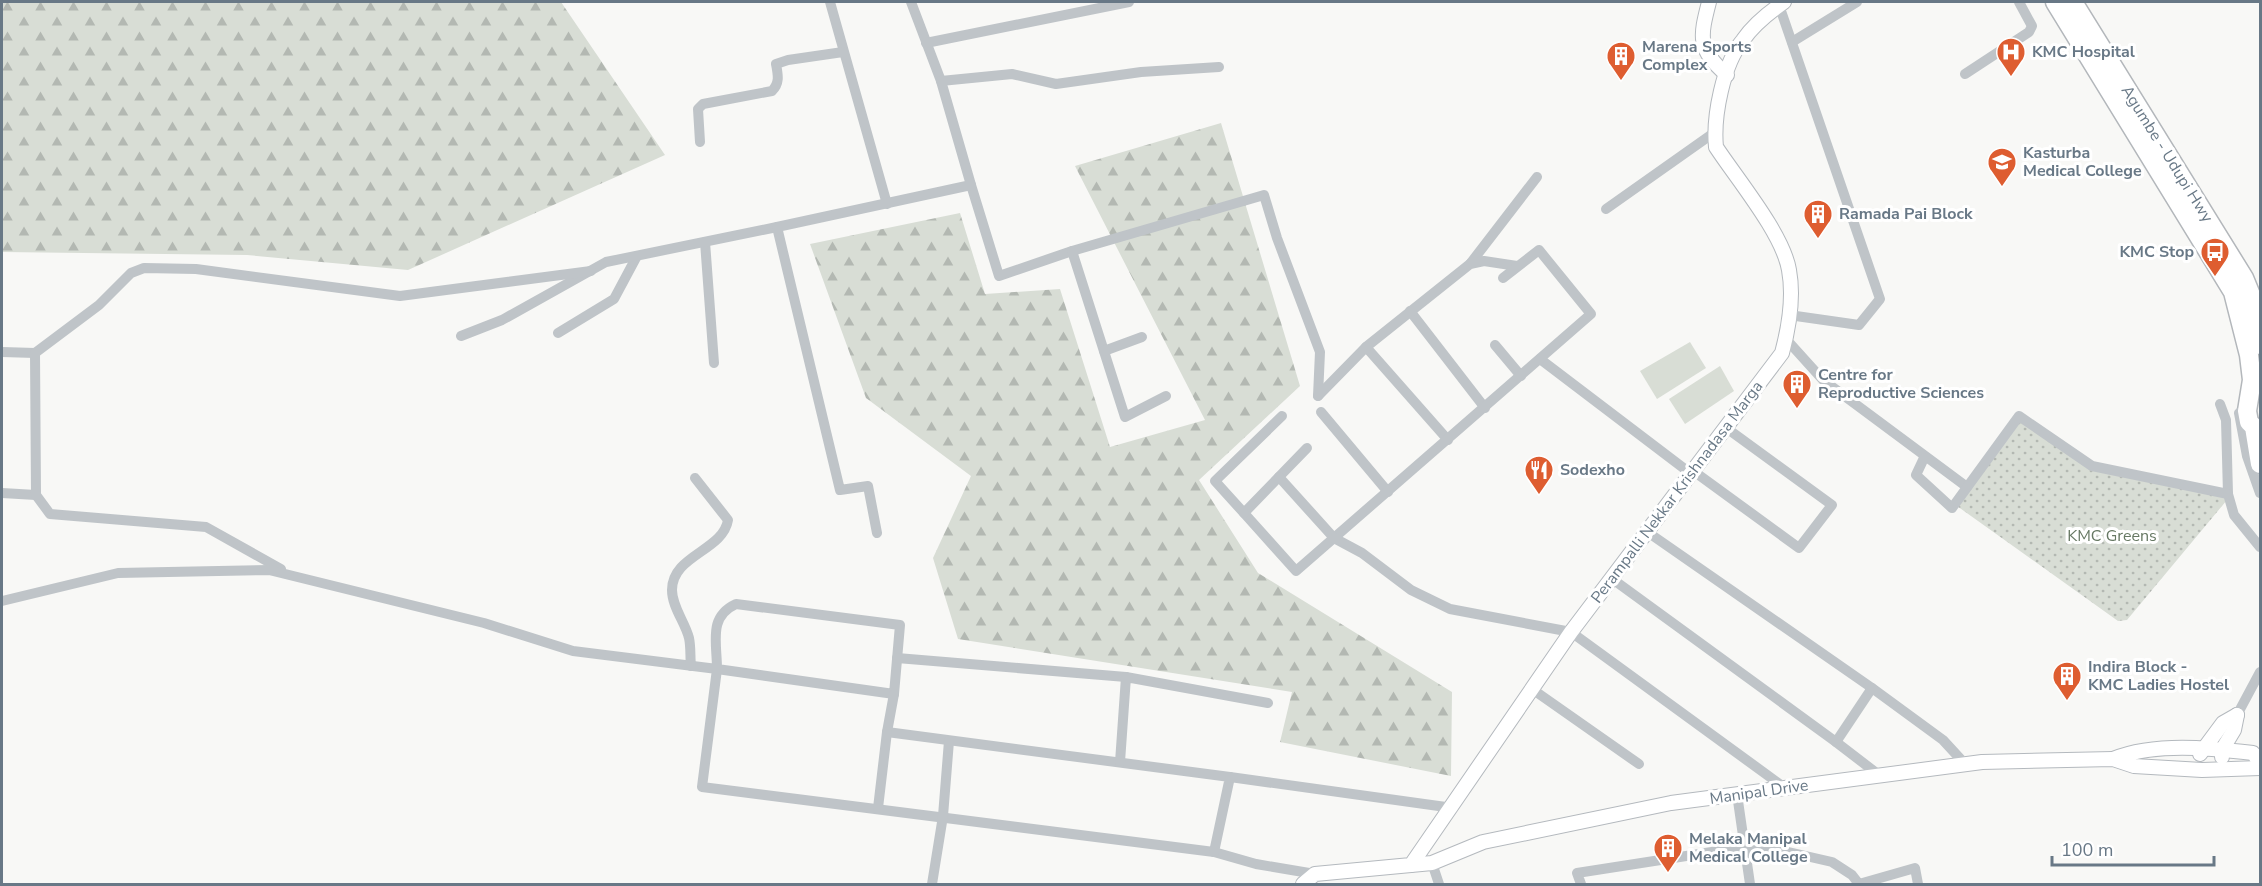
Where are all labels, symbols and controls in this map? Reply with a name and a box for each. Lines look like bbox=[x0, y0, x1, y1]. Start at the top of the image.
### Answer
place label: Marena Sports Complex bbox=[1642, 36, 1752, 76]
hospital icon: KMC Hospital bbox=[1995, 36, 2027, 78]
building icon: Marena Sports Complex bbox=[1605, 40, 1637, 82]
place label: KMC Hospital bbox=[2032, 41, 2135, 63]
street label: Agumbe - Udupi Hwy bbox=[2116, 81, 2219, 227]
place label: Kasturba Medical College bbox=[2023, 142, 2142, 182]
school or university icon: Kasturba Medical College bbox=[1986, 146, 2018, 188]
building icon: Ramada Pai Block bbox=[1802, 198, 1834, 240]
place label: Ramada Pai Block bbox=[1839, 203, 1973, 225]
bus stop icon: KMC Stop bbox=[2199, 236, 2231, 278]
place label: KMC Stop bbox=[2119, 241, 2194, 263]
place label: Centre for Reproductive Sciences bbox=[1818, 364, 1984, 404]
building icon: Centre for Reproductive Sciences bbox=[1781, 368, 1813, 410]
street label: Perampalli Nekkar Krishnadasa Marga bbox=[1586, 376, 1768, 608]
restaurant icon: Sodexho bbox=[1523, 454, 1555, 496]
place label: Sodexho bbox=[1560, 459, 1625, 481]
park label: KMC Greens bbox=[2067, 525, 2157, 547]
place label: Indira Block - KMC Ladies Hostel bbox=[2088, 656, 2229, 696]
building icon: Indira Block - KMC Ladies Hostel bbox=[2051, 660, 2083, 702]
street label: Manipal Drive bbox=[1708, 774, 1810, 810]
place label: Melaka Manipal Medical College bbox=[1689, 828, 1808, 868]
scale bar bbox=[2052, 829, 2214, 867]
building icon: Melaka Manipal Medical College bbox=[1652, 832, 1684, 874]
text: 100 m bbox=[2061, 838, 2113, 862]

